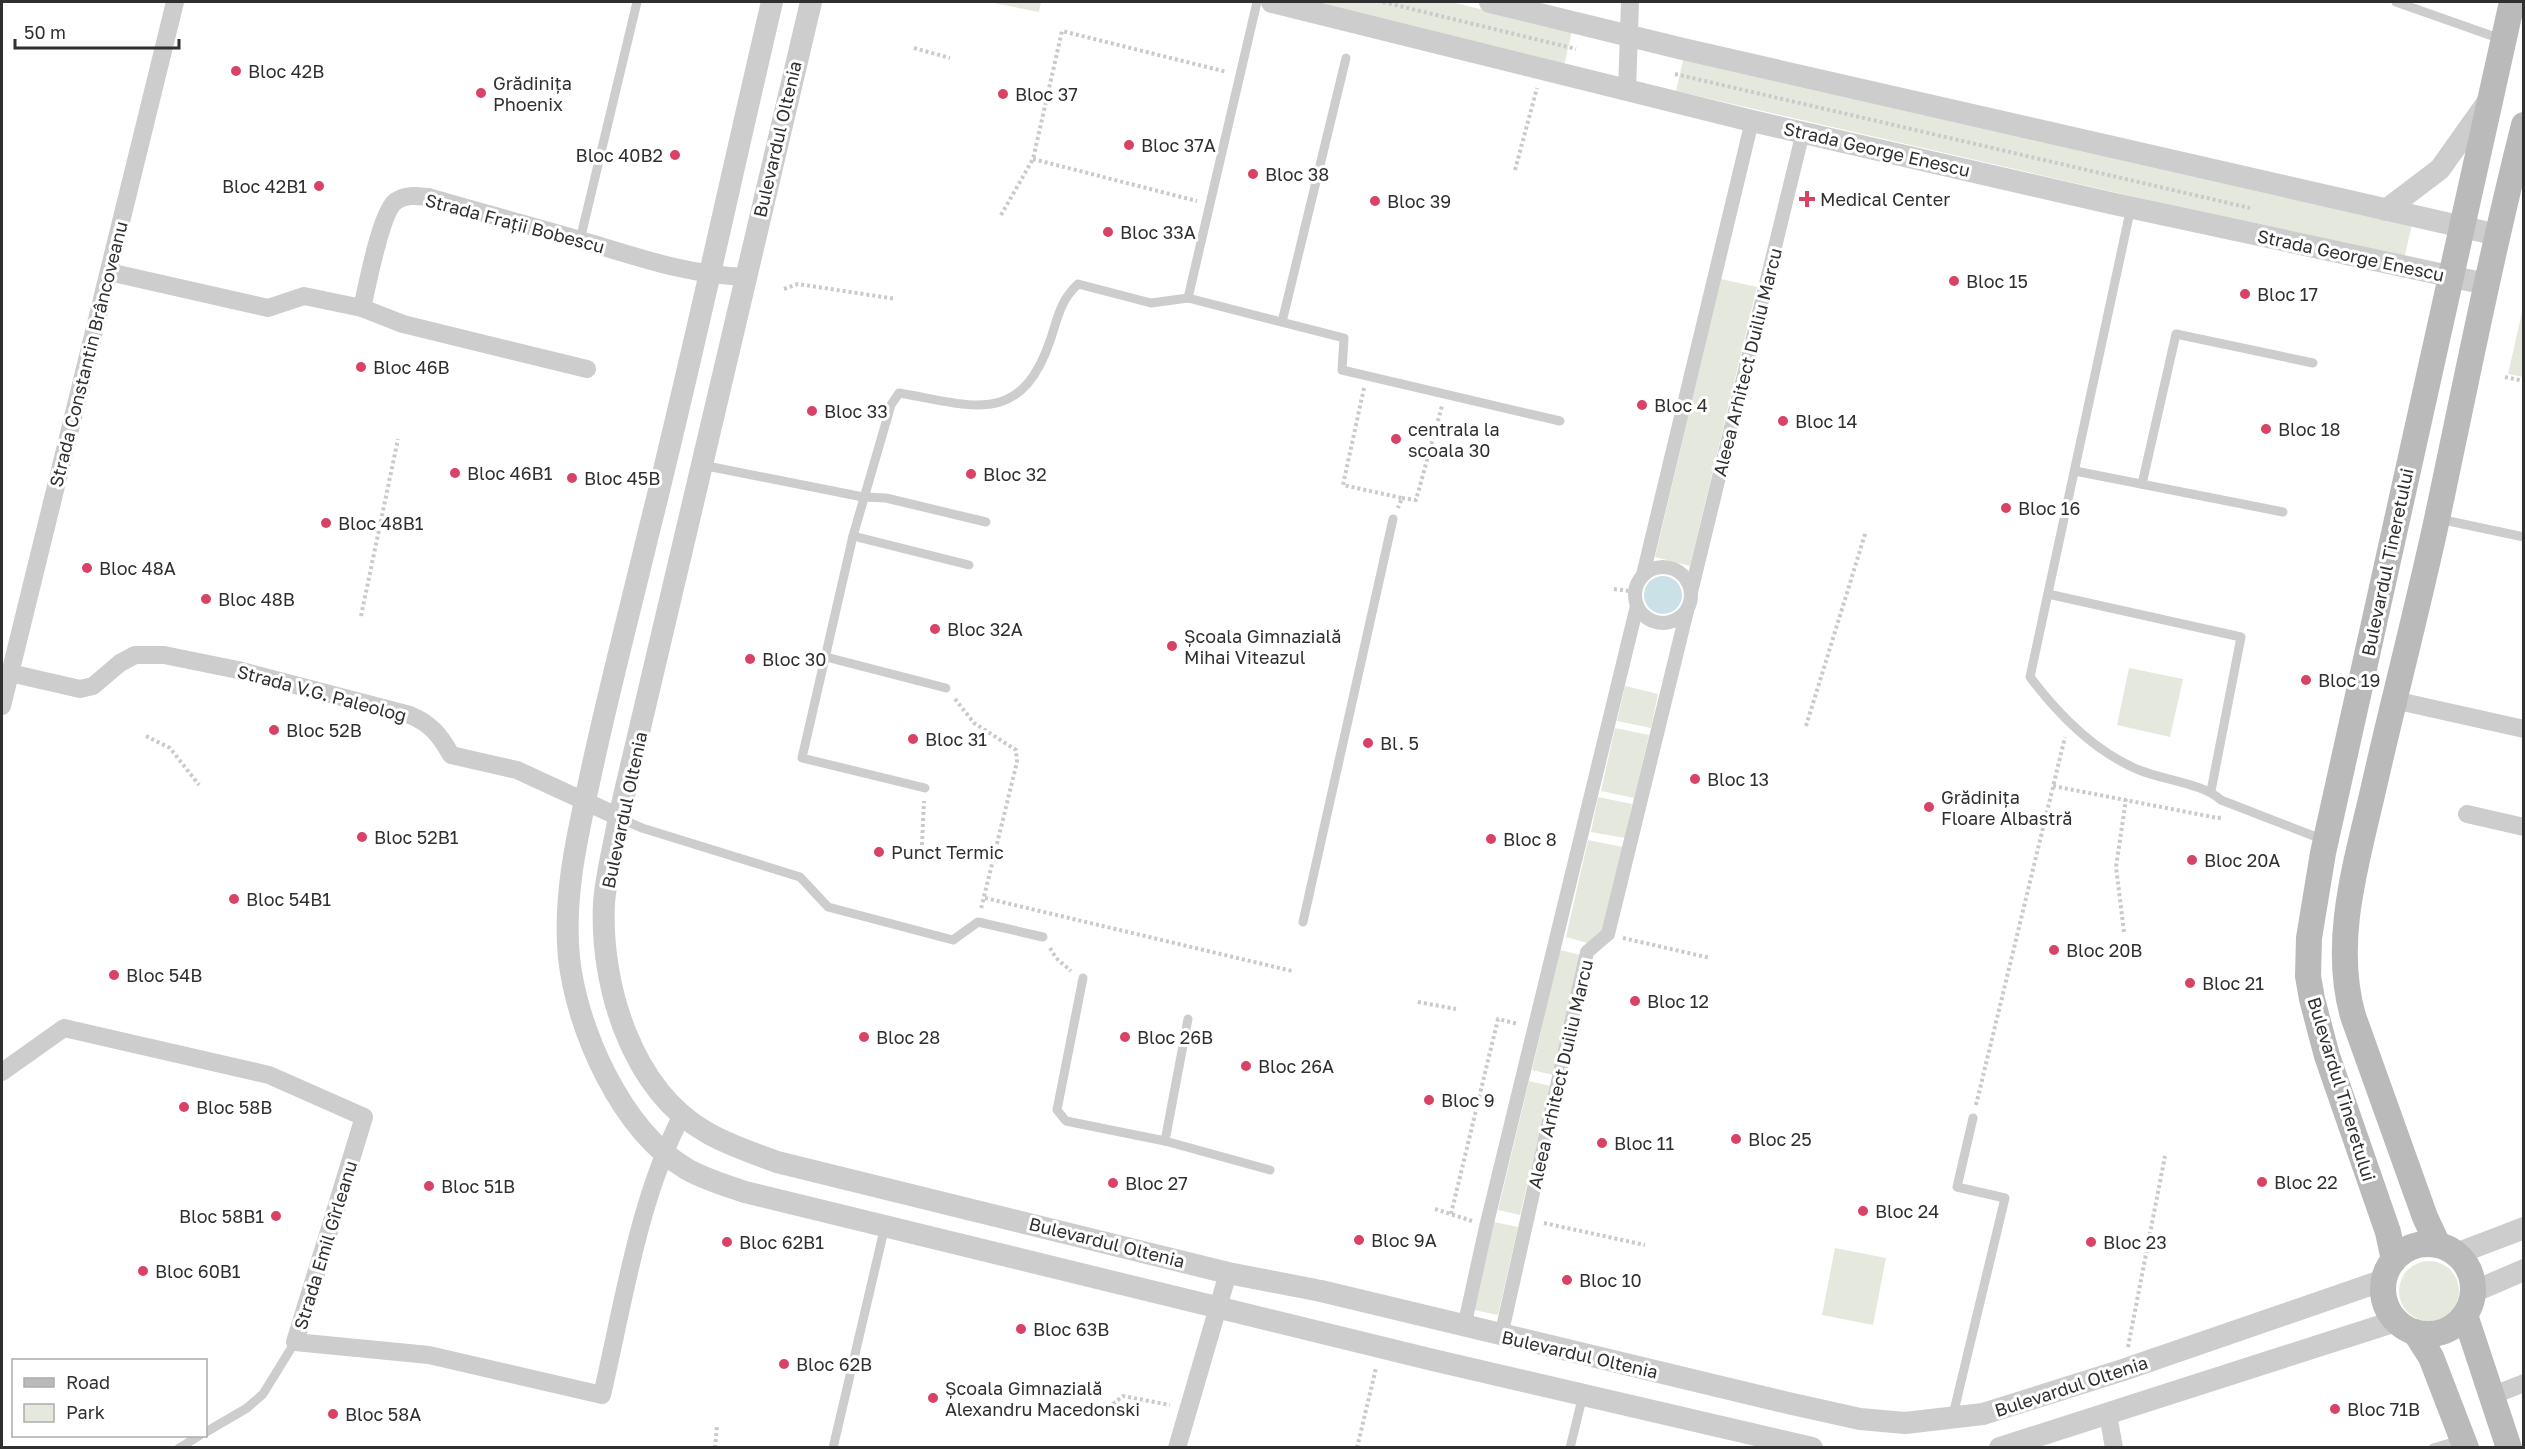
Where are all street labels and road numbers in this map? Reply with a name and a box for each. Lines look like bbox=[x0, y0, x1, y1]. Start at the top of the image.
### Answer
street label: Bulevardul Oltenia bbox=[748, 59, 806, 219]
street label: Strada George Enescu bbox=[1782, 117, 1972, 181]
street label: Strada Frații Bobescu bbox=[423, 188, 607, 258]
street label: Strada Constantin Brâncoveanu bbox=[44, 219, 132, 489]
street label: Strada George Enescu bbox=[2255, 224, 2447, 286]
street label: Aleea Arhitect Duiliu Marcu bbox=[1708, 246, 1786, 478]
street label: Bulevardul Tineretului bbox=[2356, 466, 2418, 658]
street label: Strada V.G. Paleolog bbox=[235, 660, 409, 726]
street label: Bulevardul Oltenia bbox=[597, 730, 651, 890]
street label: Aleea Arhitect Duiliu Marcu bbox=[1523, 957, 1597, 1191]
street label: Bulevardul Tineretului bbox=[2303, 994, 2381, 1184]
street label: Strada Emil Gîrleanu bbox=[289, 1158, 361, 1332]
street label: Bulevardul Oltenia bbox=[1027, 1212, 1187, 1272]
street label: Bulevardul Oltenia bbox=[1500, 1325, 1660, 1383]
street label: Bulevardul Oltenia bbox=[1992, 1351, 2150, 1421]

